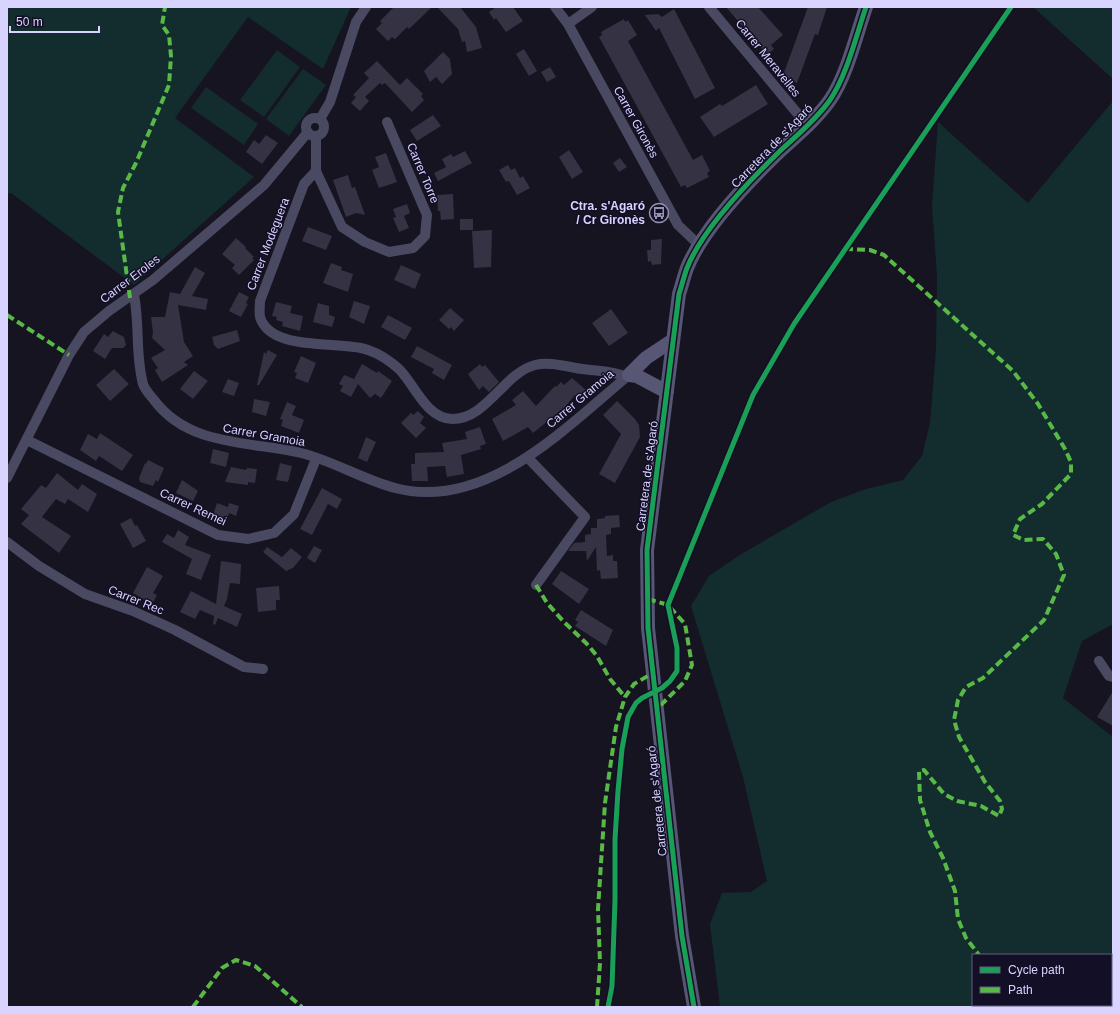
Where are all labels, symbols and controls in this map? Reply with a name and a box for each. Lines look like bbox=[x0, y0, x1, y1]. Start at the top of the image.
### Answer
scale bar bbox=[10, 8, 99, 34]
text: 50 m bbox=[16, 15, 43, 29]
street label: Carrer Meravelles bbox=[733, 17, 803, 99]
street label: Carrer Gironès bbox=[611, 84, 661, 160]
street label: Carretera de s'Agaró bbox=[728, 101, 816, 191]
street label: Carrer Torre bbox=[404, 141, 442, 206]
street label: Carrer Modeguera bbox=[244, 195, 292, 292]
place label: Ctra. s'Agaró / Cr Gironès bbox=[570, 199, 645, 227]
bus stop icon: Ctra. s'Agaró / Cr Gironès bbox=[648, 202, 670, 224]
street label: Carrer Eroles bbox=[97, 252, 163, 306]
street label: Carrer Gramoia bbox=[544, 367, 617, 431]
street label: Carretera de s'Agaró bbox=[633, 420, 661, 532]
street label: Carrer Gramoia bbox=[222, 421, 307, 449]
street label: Carrer Remei bbox=[157, 485, 229, 529]
street label: Carrer Rec bbox=[106, 583, 166, 617]
street label: Carretera de s'Agaró bbox=[644, 745, 670, 857]
legend bbox=[972, 954, 1112, 1006]
text: Cycle path bbox=[1008, 963, 1065, 977]
text: Path bbox=[1008, 983, 1033, 997]

